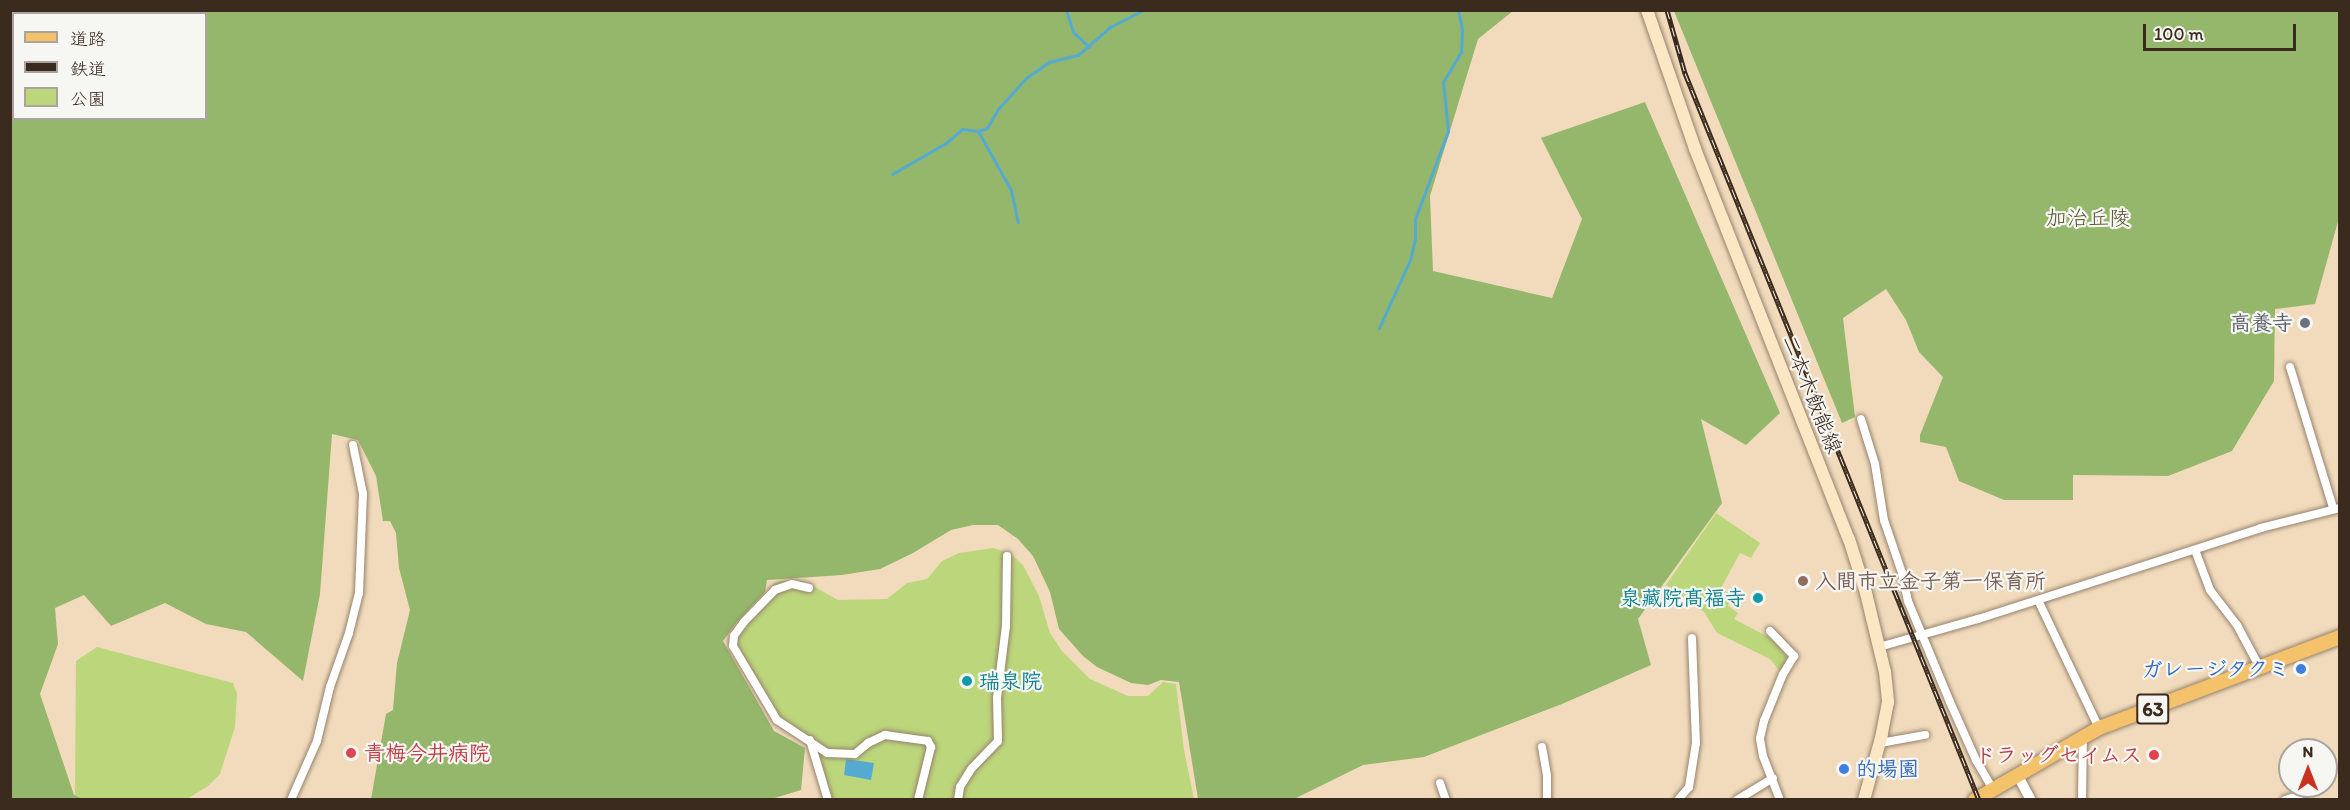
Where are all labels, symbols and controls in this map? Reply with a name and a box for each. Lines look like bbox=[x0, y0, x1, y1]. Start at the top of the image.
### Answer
legend bbox=[12, 12, 207, 120]
scale bar bbox=[2146, 12, 2299, 50]
text: 100 m bbox=[2154, 23, 2204, 45]
text: 道路 bbox=[70, 28, 106, 50]
text: 鉄道 bbox=[70, 58, 106, 80]
text: 公園 bbox=[70, 88, 106, 110]
park label: 加治丘陵 bbox=[2046, 205, 2130, 231]
place label: 高養寺 bbox=[2230, 310, 2293, 336]
marker: 高養寺 bbox=[2298, 316, 2312, 330]
street label: 二本木飯能線 bbox=[1777, 331, 1847, 457]
place label: 入間市立金子第一保育所 bbox=[1815, 568, 2046, 594]
marker: 入間市立金子第一保育所 bbox=[1796, 574, 1810, 588]
place label: 泉藏院髙福寺 bbox=[1620, 585, 1746, 611]
marker: 泉藏院髙福寺 bbox=[1751, 591, 1765, 605]
place label: ガレージタクミ bbox=[2141, 656, 2289, 682]
marker: ガレージタクミ bbox=[2294, 662, 2308, 676]
place label: 瑞泉院 bbox=[979, 668, 1042, 694]
marker: 瑞泉院 bbox=[960, 674, 974, 688]
road number: 63 bbox=[2135, 692, 2171, 726]
north arrow bbox=[2278, 738, 2338, 798]
place label: 青梅今井病院 bbox=[364, 740, 490, 766]
place label: ドラッグセイムス bbox=[1974, 742, 2142, 768]
text: N bbox=[2303, 742, 2313, 761]
marker: 青梅今井病院 bbox=[342, 744, 360, 762]
marker: ドラッグセイムス bbox=[2147, 748, 2161, 762]
place label: 的場園 bbox=[1856, 756, 1919, 782]
marker: 的場園 bbox=[1837, 762, 1851, 776]

